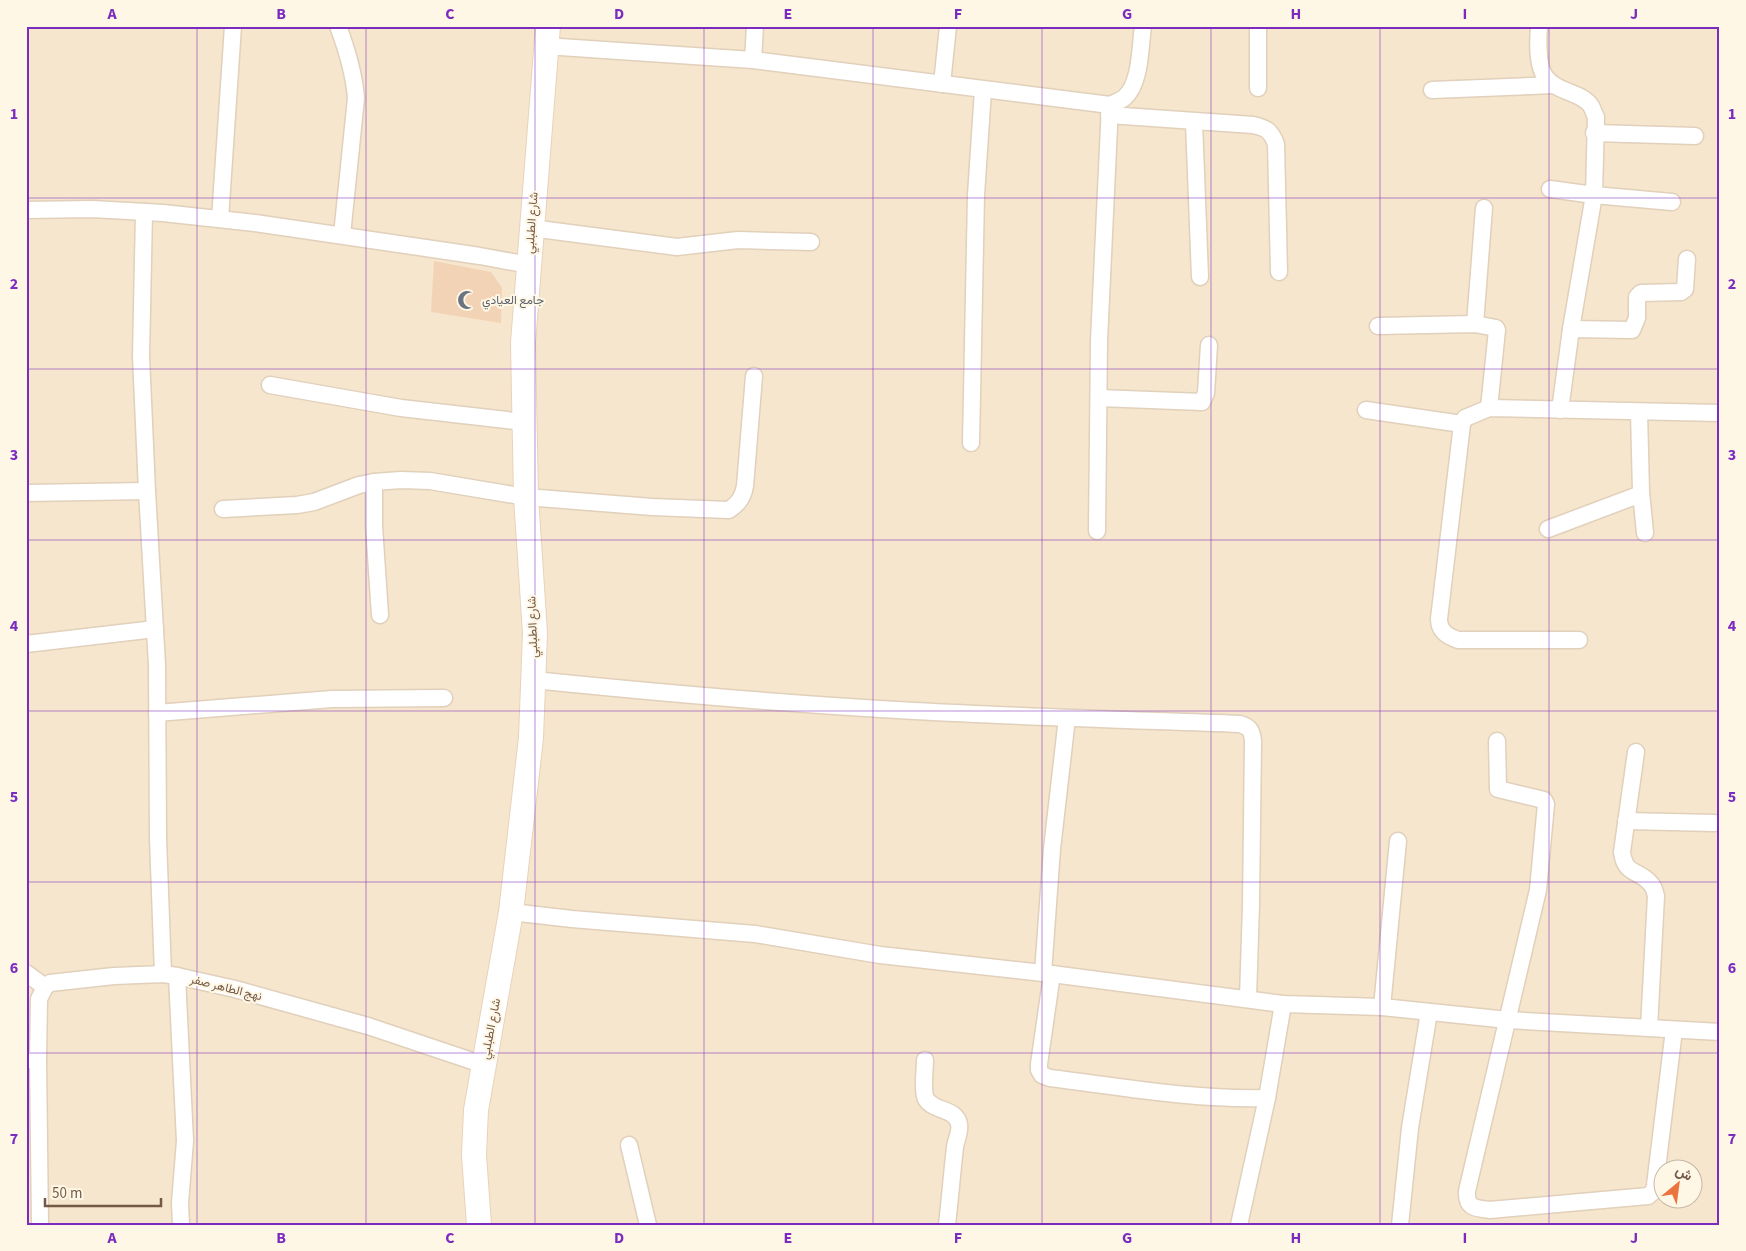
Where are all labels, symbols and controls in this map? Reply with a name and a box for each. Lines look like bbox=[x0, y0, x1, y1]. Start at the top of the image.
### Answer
text: A bbox=[106, 3, 117, 25]
text: B bbox=[276, 3, 286, 25]
text: C bbox=[445, 3, 455, 25]
text: D bbox=[614, 3, 624, 25]
text: E bbox=[784, 3, 792, 25]
text: F bbox=[954, 3, 962, 25]
text: G bbox=[1122, 3, 1132, 25]
text: H bbox=[1291, 3, 1301, 25]
text: I bbox=[1463, 3, 1467, 25]
text: J bbox=[1630, 3, 1638, 25]
text: 1 bbox=[10, 103, 18, 125]
text: 1 bbox=[1728, 103, 1736, 125]
street label: شارع الطبلبي bbox=[521, 192, 544, 255]
text: 2 bbox=[10, 273, 18, 295]
text: 2 bbox=[1728, 273, 1736, 295]
mosque icon: جامع العيادي bbox=[456, 289, 478, 311]
place label: جامع العيادي bbox=[482, 292, 544, 310]
text: 3 bbox=[10, 444, 18, 466]
text: 3 bbox=[1728, 444, 1736, 466]
street label: شارع الطبلبي bbox=[523, 596, 544, 658]
text: 4 bbox=[10, 615, 19, 637]
text: 4 bbox=[1728, 615, 1737, 637]
text: 5 bbox=[10, 786, 18, 808]
text: 5 bbox=[1728, 786, 1736, 808]
text: 6 bbox=[10, 957, 18, 979]
text: 6 bbox=[1728, 957, 1736, 979]
street label: نهج الطاهر صفر bbox=[187, 971, 264, 1005]
street label: شارع الطبلبي bbox=[477, 997, 506, 1061]
text: 7 bbox=[10, 1128, 18, 1150]
text: 7 bbox=[1728, 1128, 1736, 1150]
north arrow bbox=[1654, 1158, 1704, 1208]
text: ش bbox=[1672, 1161, 1696, 1186]
scale bar bbox=[45, 1176, 161, 1208]
text: 50 m bbox=[52, 1183, 82, 1204]
text: A bbox=[106, 1227, 117, 1249]
text: B bbox=[276, 1227, 286, 1249]
text: C bbox=[445, 1227, 455, 1249]
text: D bbox=[614, 1227, 624, 1249]
text: E bbox=[784, 1227, 792, 1249]
text: F bbox=[954, 1227, 962, 1249]
text: G bbox=[1122, 1227, 1132, 1249]
text: H bbox=[1291, 1227, 1301, 1249]
text: I bbox=[1463, 1227, 1467, 1249]
text: J bbox=[1630, 1227, 1638, 1249]

